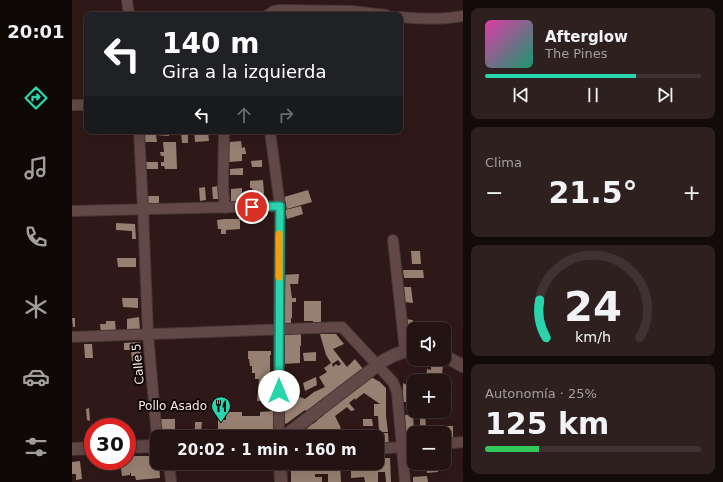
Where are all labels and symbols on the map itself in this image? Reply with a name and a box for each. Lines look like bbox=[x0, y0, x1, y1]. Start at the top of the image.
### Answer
pin bbox=[235, 190, 269, 224]
street label: Calle 5 bbox=[129, 343, 147, 385]
position arrow bbox=[258, 370, 300, 412]
restaurant icon: Pollo Asado bbox=[210, 395, 232, 423]
place label: Pollo Asado bbox=[138, 399, 207, 413]
speed limit sign: 30 bbox=[84, 418, 136, 470]

